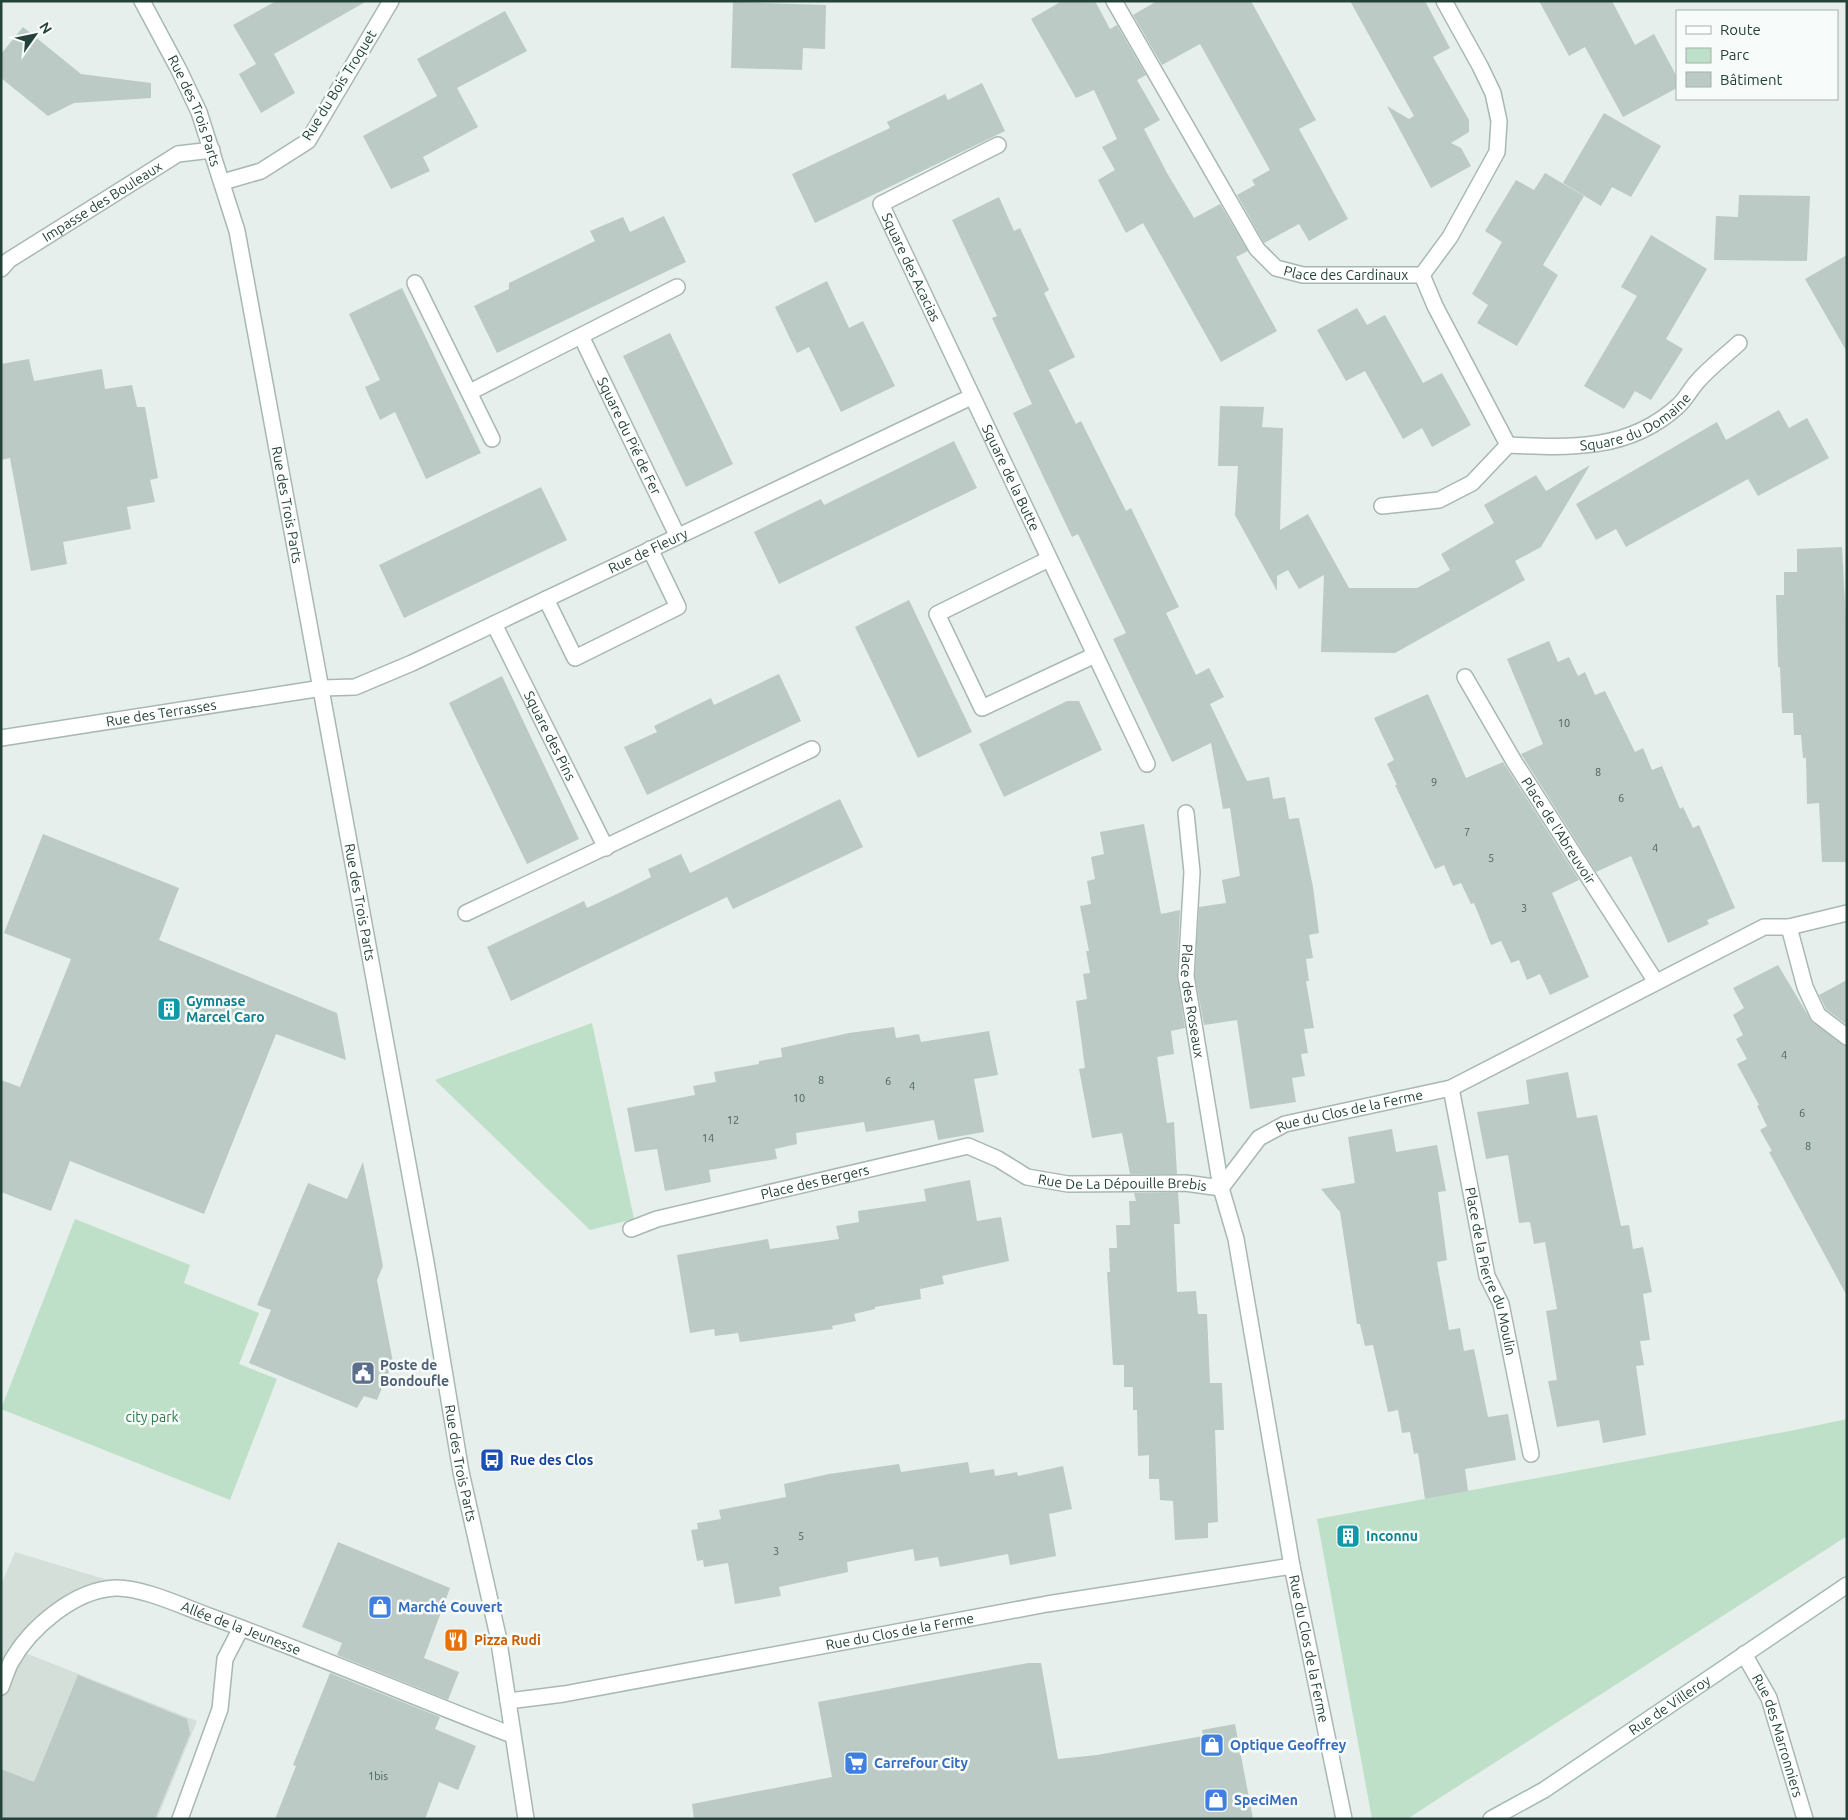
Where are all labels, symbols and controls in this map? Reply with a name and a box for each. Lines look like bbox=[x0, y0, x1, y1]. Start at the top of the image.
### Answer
north arrow bbox=[10, 10, 60, 60]
legend bbox=[1676, 10, 1838, 100]
text: N bbox=[36, 19, 55, 37]
text: Route bbox=[1720, 21, 1761, 38]
street label: Rue du Bois Troquet bbox=[299, 26, 380, 143]
text: Parc bbox=[1720, 46, 1749, 63]
street label: Rue des Trois Parts bbox=[165, 52, 224, 168]
text: Bâtiment bbox=[1720, 71, 1783, 88]
street label: Impasse des Bouleaux bbox=[39, 158, 165, 245]
street label: Square des Acacias bbox=[878, 210, 944, 324]
street label: Place des Cardinaux bbox=[1282, 262, 1408, 283]
street label: Square du Pié de Fer bbox=[594, 375, 665, 498]
street label: Square du Domaine bbox=[1579, 390, 1694, 454]
street label: Square de la Butte bbox=[979, 422, 1043, 533]
street label: Rue des Trois Parts bbox=[269, 445, 306, 565]
street label: Rue de Fleury bbox=[606, 525, 690, 576]
street label: Square des Pins bbox=[521, 688, 579, 783]
street label: Rue des Terrasses bbox=[105, 697, 217, 730]
house number: 10 bbox=[1558, 717, 1570, 729]
house number: 8 bbox=[1595, 766, 1601, 778]
street label: Place de l'Abreuvoir bbox=[1518, 774, 1599, 888]
house number: 9 bbox=[1431, 776, 1437, 788]
house number: 6 bbox=[1618, 792, 1624, 804]
house number: 7 bbox=[1464, 826, 1470, 838]
street label: Rue des Trois Parts bbox=[341, 842, 379, 962]
house number: 4 bbox=[1652, 842, 1658, 854]
house number: 5 bbox=[1488, 852, 1494, 864]
house number: 3 bbox=[1521, 902, 1527, 914]
street label: Place des Roseaux bbox=[1178, 944, 1207, 1059]
place label: Gymnase Marcel Caro bbox=[186, 993, 265, 1025]
building icon: Gymnase Marcel Caro bbox=[156, 996, 182, 1022]
house number: 4 bbox=[1781, 1049, 1787, 1061]
house number: 8 bbox=[818, 1074, 824, 1086]
house number: 6 bbox=[885, 1075, 891, 1087]
house number: 4 bbox=[909, 1080, 915, 1092]
street label: Rue du Clos de la Ferme bbox=[1273, 1086, 1424, 1136]
house number: 10 bbox=[793, 1092, 805, 1104]
house number: 6 bbox=[1799, 1107, 1805, 1119]
house number: 12 bbox=[727, 1114, 739, 1126]
house number: 14 bbox=[702, 1132, 714, 1144]
house number: 8 bbox=[1805, 1140, 1811, 1152]
street label: Place des Bergers bbox=[759, 1161, 871, 1202]
street label: Rue De La Dépouille Brebis bbox=[1037, 1171, 1208, 1194]
street label: Place de la Pierre du Moulin bbox=[1462, 1186, 1519, 1357]
place label: Poste de Bondoufle bbox=[380, 1357, 449, 1389]
public building icon: Poste de Bondoufle bbox=[350, 1360, 376, 1386]
street label: Rue des Trois Parts bbox=[442, 1403, 480, 1523]
park label: city park bbox=[125, 1409, 179, 1425]
bus stop icon: Rue des Clos bbox=[479, 1447, 505, 1473]
place label: Rue des Clos bbox=[510, 1452, 594, 1468]
building icon: Inconnu bbox=[1335, 1523, 1361, 1549]
place label: Inconnu bbox=[1366, 1528, 1418, 1544]
house number: 5 bbox=[798, 1530, 804, 1542]
house number: 3 bbox=[773, 1545, 779, 1557]
street label: Rue du Clos de la Ferme bbox=[1286, 1573, 1332, 1724]
shop icon: Marché Couvert bbox=[367, 1594, 393, 1620]
street label: Allée de la Jeunesse bbox=[179, 1598, 303, 1658]
place label: Marché Couvert bbox=[398, 1599, 503, 1615]
street label: Rue du Clos de la Ferme bbox=[824, 1610, 975, 1653]
restaurant icon: Pizza Rudi bbox=[443, 1627, 469, 1653]
place label: Pizza Rudi bbox=[474, 1632, 541, 1648]
street label: Rue des Marronniers bbox=[1749, 1671, 1806, 1799]
street label: Rue de Villeroy bbox=[1626, 1672, 1714, 1738]
shop icon: Optique Geoffrey bbox=[1199, 1732, 1225, 1758]
place label: Optique Geoffrey bbox=[1230, 1737, 1347, 1753]
supermarket icon: Carrefour City bbox=[843, 1750, 869, 1776]
place label: Carrefour City bbox=[874, 1755, 968, 1771]
house number: 1bis bbox=[368, 1770, 388, 1782]
shop icon: SpeciMen bbox=[1203, 1787, 1229, 1813]
place label: SpeciMen bbox=[1234, 1792, 1298, 1808]

